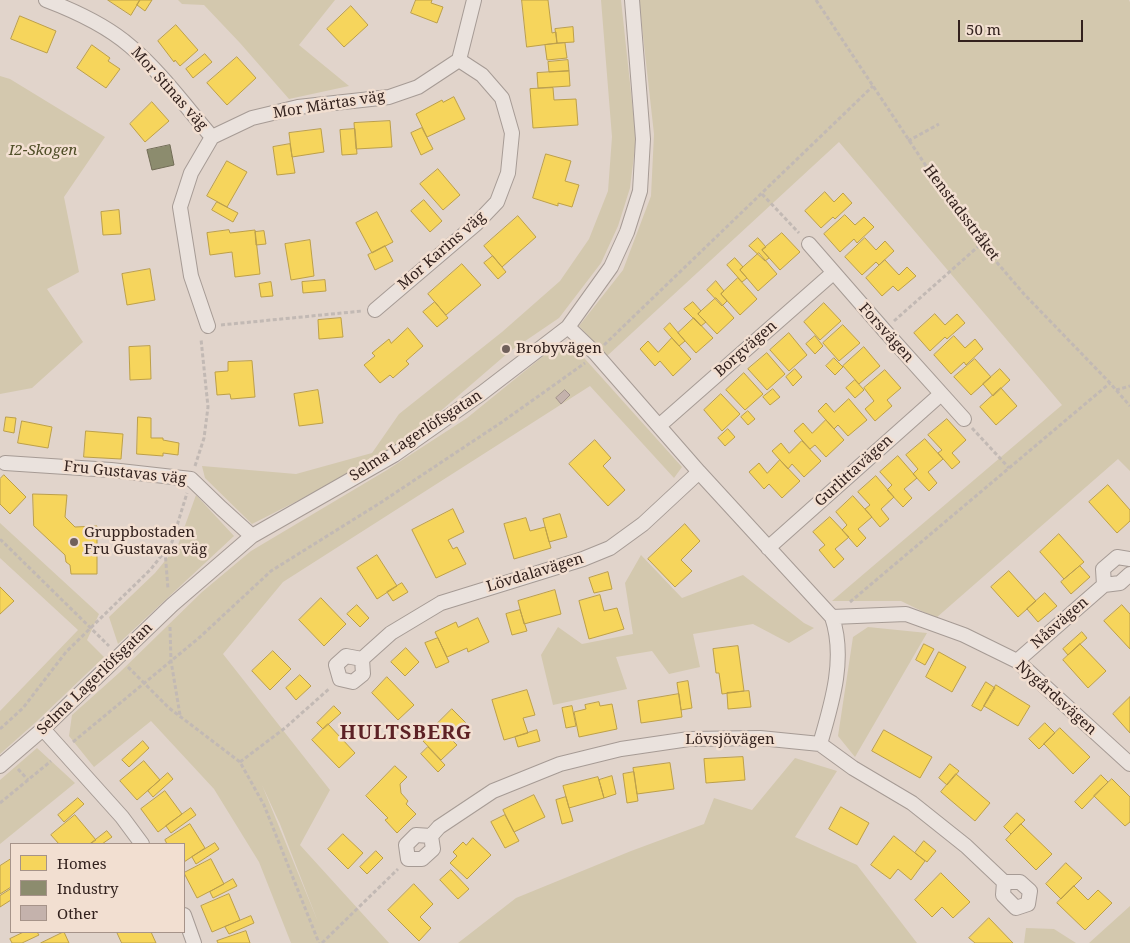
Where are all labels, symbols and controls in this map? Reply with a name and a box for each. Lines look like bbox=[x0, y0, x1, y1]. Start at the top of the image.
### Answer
scale bar bbox=[960, 10, 1085, 42]
text: 50 m bbox=[966, 19, 1001, 39]
street label: Mor Stinas väg bbox=[127, 44, 211, 134]
street label: Mor Märtas väg bbox=[272, 87, 386, 123]
park label: I2-Skogen bbox=[9, 142, 77, 160]
street label: Henstadsstråket bbox=[919, 162, 1003, 264]
street label: Mor Karins väg bbox=[395, 208, 489, 294]
street label: Forsvägen bbox=[855, 300, 917, 366]
street label: Borgvägen bbox=[711, 317, 781, 381]
place label: Brobyvägen bbox=[516, 340, 602, 358]
marker: Brobyvägen bbox=[500, 343, 512, 355]
street label: Selma Lagerlöfsgatan bbox=[347, 387, 485, 485]
street label: Gurlittavägen bbox=[811, 431, 897, 511]
street label: Fru Gustavas väg bbox=[63, 458, 187, 488]
place label: Gruppbostaden Fru Gustavas väg bbox=[84, 524, 207, 559]
marker: Gruppbostaden Fru Gustavas väg bbox=[68, 536, 80, 548]
street label: Lövdalavägen bbox=[484, 550, 586, 596]
street label: Nåsvägen bbox=[1028, 593, 1092, 653]
street label: Selma Lagerlöfsgatan bbox=[33, 619, 157, 739]
street label: Nygårdsvägen bbox=[1012, 657, 1100, 739]
district label: HULTSBERG bbox=[339, 721, 473, 745]
street label: Lövsjövägen bbox=[685, 731, 775, 749]
legend bbox=[10, 843, 185, 933]
text: Homes bbox=[57, 853, 107, 873]
text: Industry bbox=[57, 878, 119, 898]
text: Other bbox=[57, 903, 98, 923]

